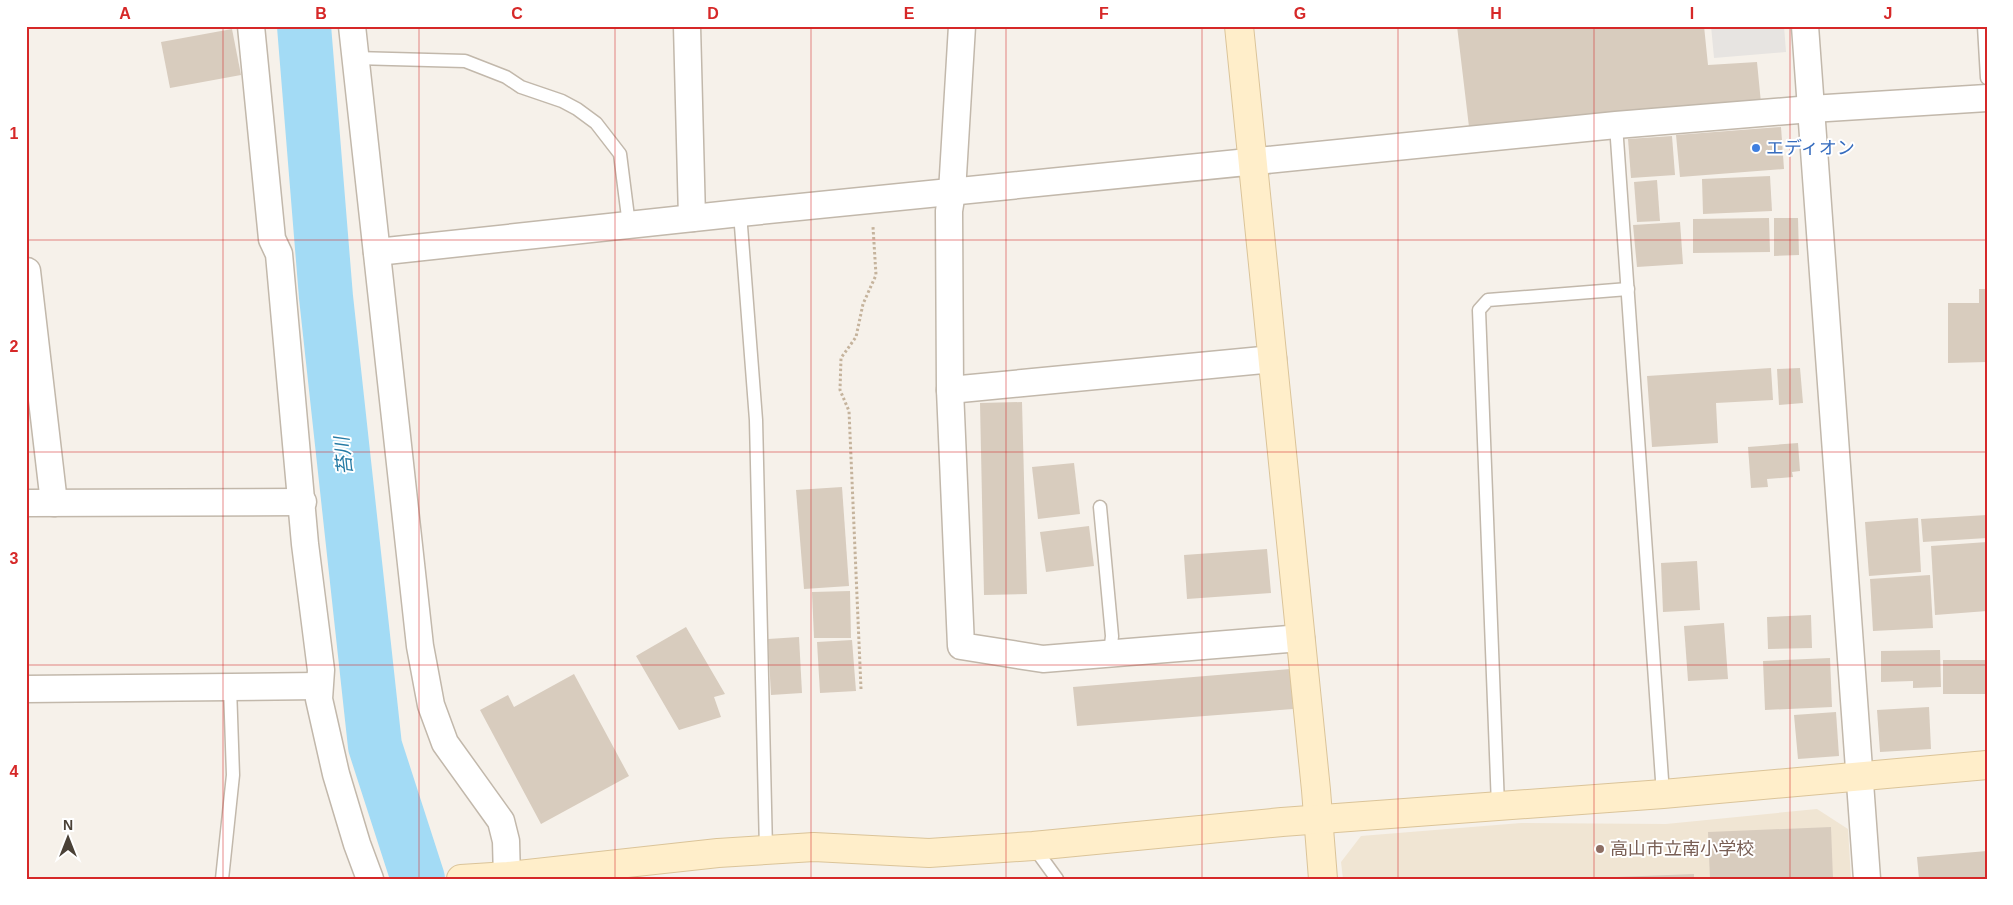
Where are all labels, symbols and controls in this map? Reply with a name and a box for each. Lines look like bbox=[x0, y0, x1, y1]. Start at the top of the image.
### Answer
text: A bbox=[119, 5, 131, 22]
text: B bbox=[315, 5, 327, 22]
text: C bbox=[511, 5, 523, 22]
text: D bbox=[707, 5, 719, 22]
text: E bbox=[904, 5, 915, 22]
text: F bbox=[1099, 5, 1109, 22]
text: G bbox=[1294, 5, 1306, 22]
text: H bbox=[1490, 5, 1502, 22]
text: I bbox=[1690, 5, 1694, 22]
text: J bbox=[1884, 5, 1892, 22]
text: 1 bbox=[10, 125, 19, 142]
place label: エディオン bbox=[1766, 138, 1855, 158]
marker: エディオン bbox=[1750, 142, 1762, 154]
text: 2 bbox=[10, 338, 19, 355]
water label: 苔川 bbox=[331, 434, 356, 476]
text: 3 bbox=[10, 550, 19, 567]
text: 4 bbox=[10, 763, 19, 780]
north arrow bbox=[42, 812, 92, 862]
text: N bbox=[63, 817, 73, 833]
place label: 高山市立南小学校 bbox=[1610, 839, 1754, 859]
marker: 高山市立南小学校 bbox=[1594, 843, 1606, 855]

